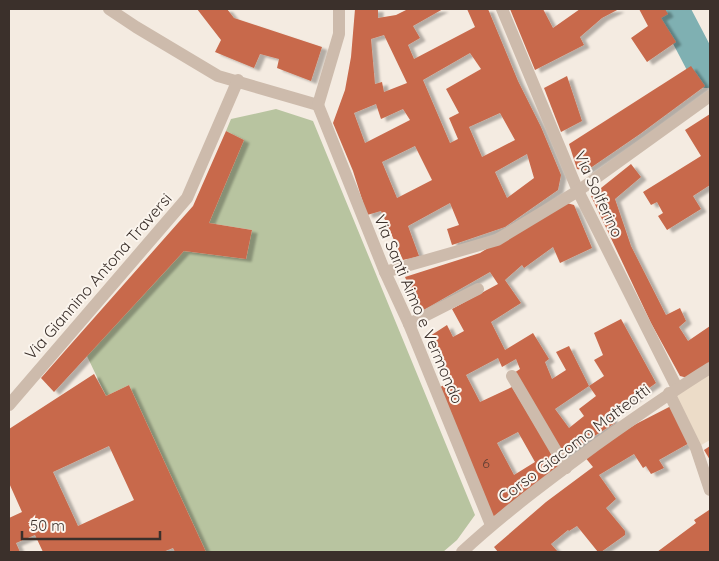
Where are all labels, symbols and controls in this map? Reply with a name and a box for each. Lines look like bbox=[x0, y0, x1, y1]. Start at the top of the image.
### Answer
street label: Via Solferino bbox=[570, 148, 628, 240]
street label: Via Giannino Antona Traversi bbox=[20, 189, 176, 363]
street label: Via Santi Aimo e Vermondo bbox=[370, 211, 468, 407]
street label: Corso Giacomo Matteotti bbox=[494, 379, 654, 507]
house number: 6 bbox=[482, 454, 490, 472]
scale bar bbox=[22, 508, 160, 540]
text: 50 m bbox=[30, 516, 65, 535]

